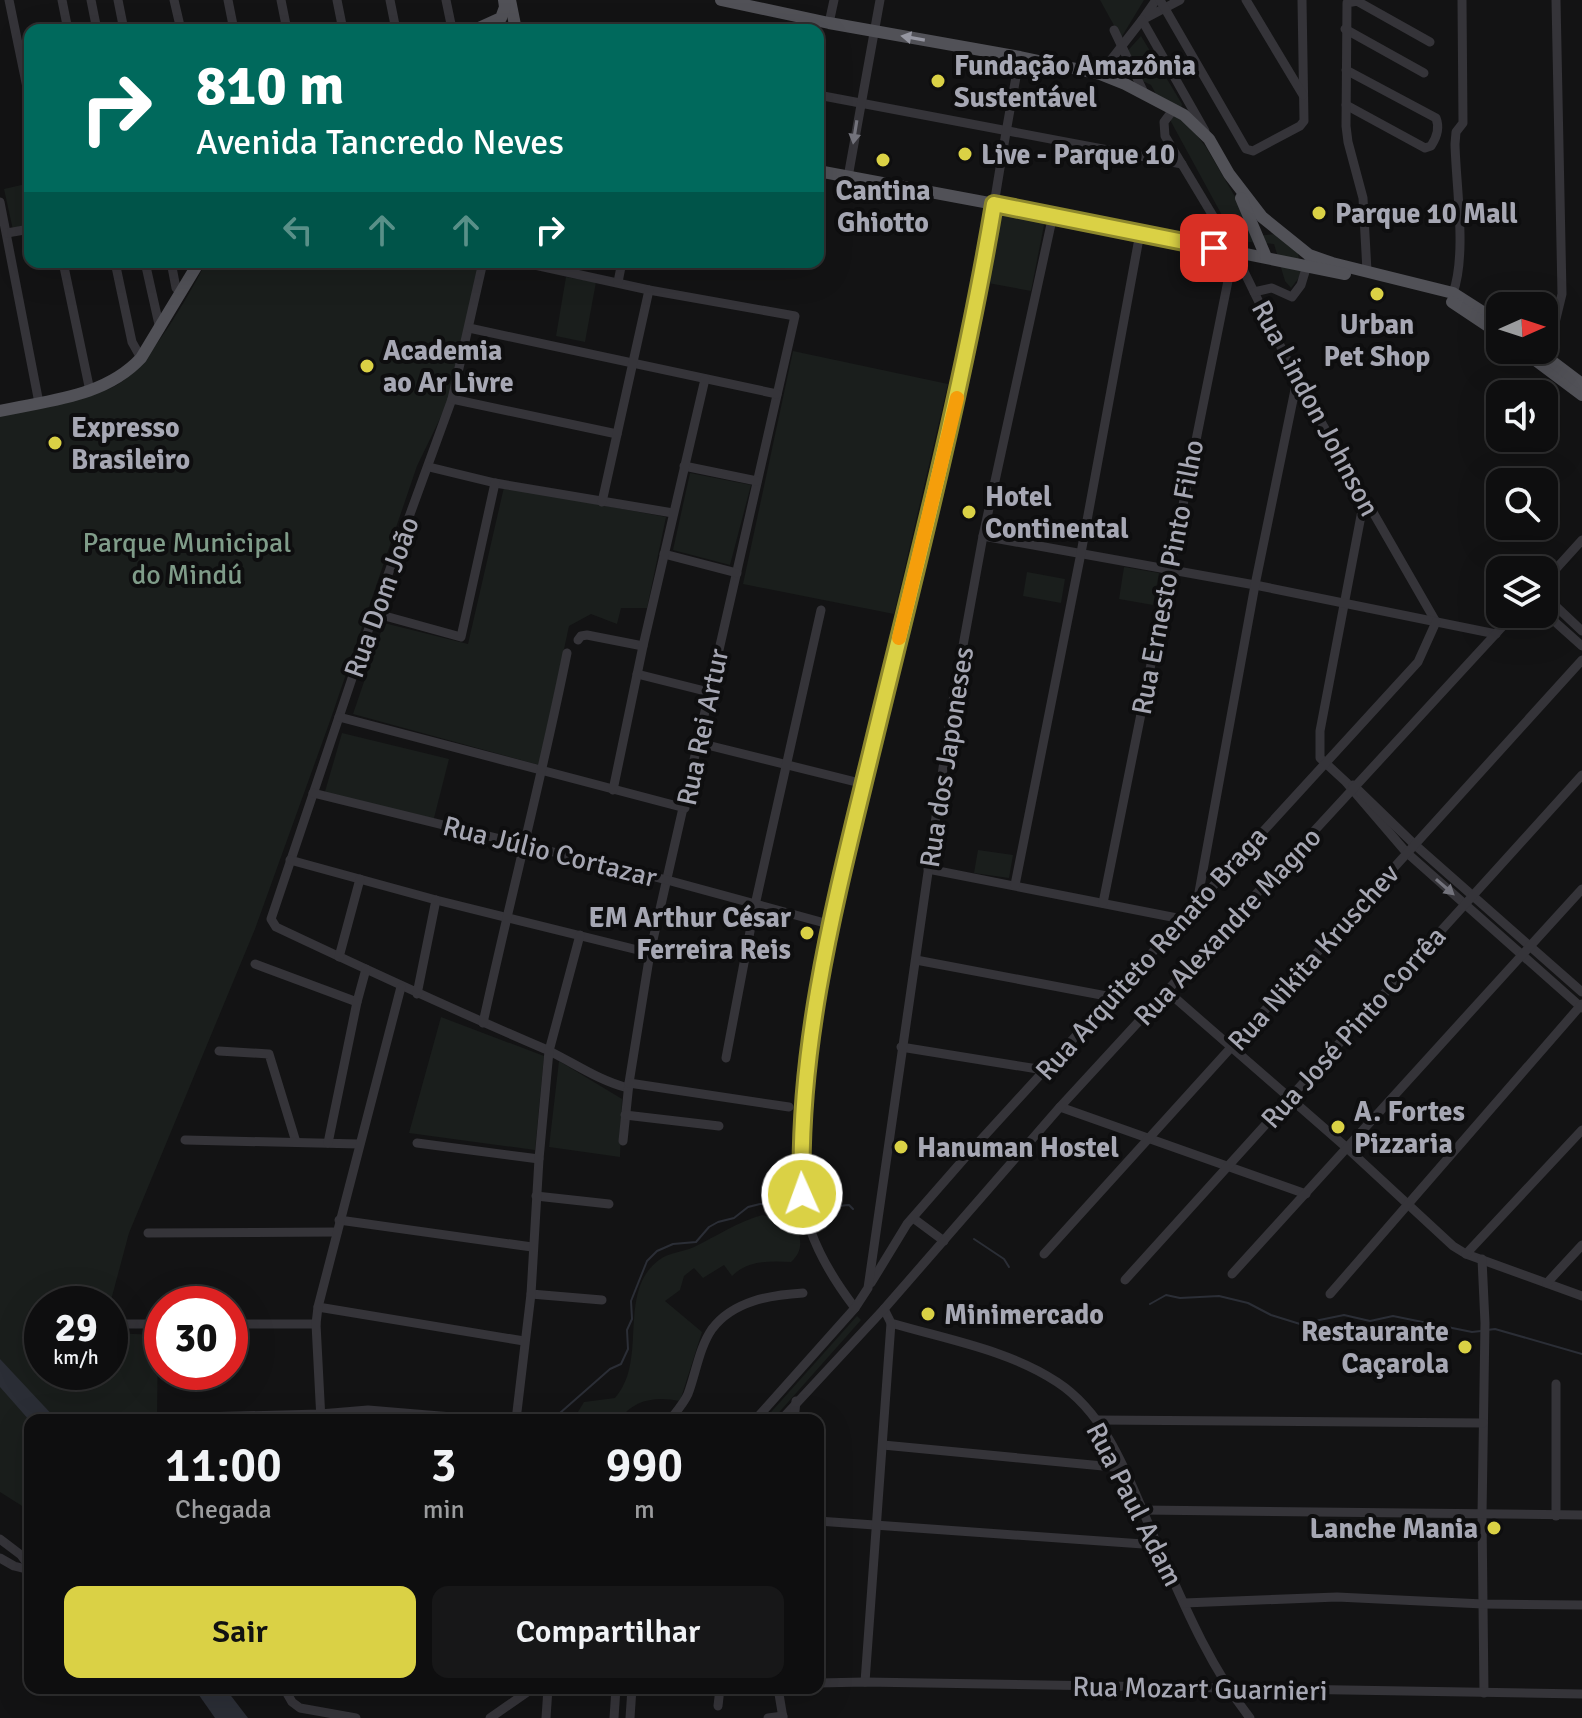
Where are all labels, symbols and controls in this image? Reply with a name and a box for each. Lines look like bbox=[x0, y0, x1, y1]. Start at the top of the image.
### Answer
one-way arrow bbox=[900, 31, 925, 43]
place label: Fundação Amazônia Sustentável bbox=[954, 49, 1196, 115]
text: 810 m bbox=[196, 51, 344, 120]
icon: right bbox=[64, 56, 168, 160]
marker: Fundação Amazônia Sustentável bbox=[929, 72, 947, 90]
one-way arrow bbox=[849, 119, 861, 144]
text: Avenida Tancredo Neves bbox=[196, 120, 564, 165]
place label: Live - Parque 10 bbox=[981, 138, 1175, 172]
marker: Live - Parque 10 bbox=[956, 145, 974, 163]
marker: Cantina Ghiotto bbox=[874, 151, 892, 169]
place label: Cantina Ghiotto bbox=[835, 174, 931, 240]
place label: Parque 10 Mall bbox=[1335, 197, 1518, 231]
marker: Parque 10 Mall bbox=[1310, 204, 1328, 222]
icon: left bbox=[276, 208, 320, 252]
icon: ahead bbox=[360, 208, 404, 252]
icon: ahead bbox=[444, 208, 488, 252]
icon: right bbox=[528, 208, 572, 252]
pin bbox=[1180, 214, 1248, 282]
icon: arrive bbox=[1192, 226, 1236, 270]
marker: Urban Pet Shop bbox=[1368, 285, 1386, 303]
north arrow bbox=[1486, 292, 1558, 364]
map controls bbox=[1486, 292, 1558, 628]
street label: Rua Lindon Johnson bbox=[1244, 295, 1386, 522]
place label: Urban Pet Shop bbox=[1324, 308, 1430, 374]
place label: Academia ao Ar Livre bbox=[383, 334, 514, 400]
marker: Academia ao Ar Livre bbox=[358, 357, 376, 375]
button: sound bbox=[1486, 380, 1558, 452]
place label: Expresso Brasileiro bbox=[71, 411, 190, 477]
marker: Expresso Brasileiro bbox=[46, 434, 64, 452]
street label: Rua Ernesto Pinto Filho bbox=[1125, 437, 1211, 717]
button: search bbox=[1486, 468, 1558, 540]
place label: Hotel Continental bbox=[985, 480, 1129, 546]
marker: Hotel Continental bbox=[960, 503, 978, 521]
street label: Rua Dom João bbox=[337, 512, 427, 682]
park label: Parque Municipal do Mindú bbox=[83, 526, 291, 592]
button: layers bbox=[1486, 556, 1558, 628]
street label: Rua dos Japoneses bbox=[913, 644, 981, 870]
street label: Rua Rei Artur bbox=[670, 645, 736, 809]
street label: Rua Júlio Cortazar bbox=[439, 809, 661, 895]
street label: Rua Arquiteto Renato Braga bbox=[1029, 820, 1275, 1088]
street label: Rua Alexandre Magno bbox=[1127, 820, 1328, 1033]
street label: Rua Nikita Kruschev bbox=[1221, 857, 1407, 1058]
one-way arrow bbox=[1435, 878, 1455, 895]
place label: EM Arthur César Ferreira Reis bbox=[588, 901, 792, 967]
street label: Rua José Pinto Corrêa bbox=[1254, 920, 1453, 1136]
marker: EM Arthur César Ferreira Reis bbox=[798, 924, 816, 942]
place label: A. Fortes Pizzaria bbox=[1354, 1095, 1465, 1161]
marker: A. Fortes Pizzaria bbox=[1329, 1118, 1347, 1136]
place label: Hanuman Hostel bbox=[917, 1131, 1119, 1165]
marker: Hanuman Hostel bbox=[892, 1138, 910, 1156]
position arrow bbox=[760, 1152, 844, 1236]
speed limit sign: 30 bbox=[144, 1286, 248, 1390]
place label: Minimercado bbox=[944, 1298, 1104, 1332]
text: 29 bbox=[54, 1303, 98, 1353]
marker: Minimercado bbox=[919, 1305, 937, 1323]
place label: Restaurante Caçarola bbox=[1301, 1315, 1449, 1381]
marker: Restaurante Caçarola bbox=[1456, 1338, 1474, 1356]
text: km/h bbox=[53, 1345, 99, 1370]
street label: Rua Paul Adam bbox=[1078, 1417, 1190, 1592]
text: 11:00 bbox=[165, 1436, 282, 1495]
text: 3 bbox=[431, 1436, 457, 1495]
text: 990 bbox=[605, 1436, 683, 1495]
text: Chegada bbox=[175, 1494, 272, 1526]
text: min bbox=[423, 1494, 465, 1526]
text: m bbox=[634, 1494, 655, 1526]
place label: Lanche Mania bbox=[1309, 1512, 1478, 1546]
marker: Lanche Mania bbox=[1485, 1519, 1503, 1537]
button: Sair bbox=[64, 1586, 416, 1678]
button: Compartilhar bbox=[432, 1586, 784, 1678]
street label: Rua Mozart Guarnieri bbox=[1072, 1670, 1328, 1708]

